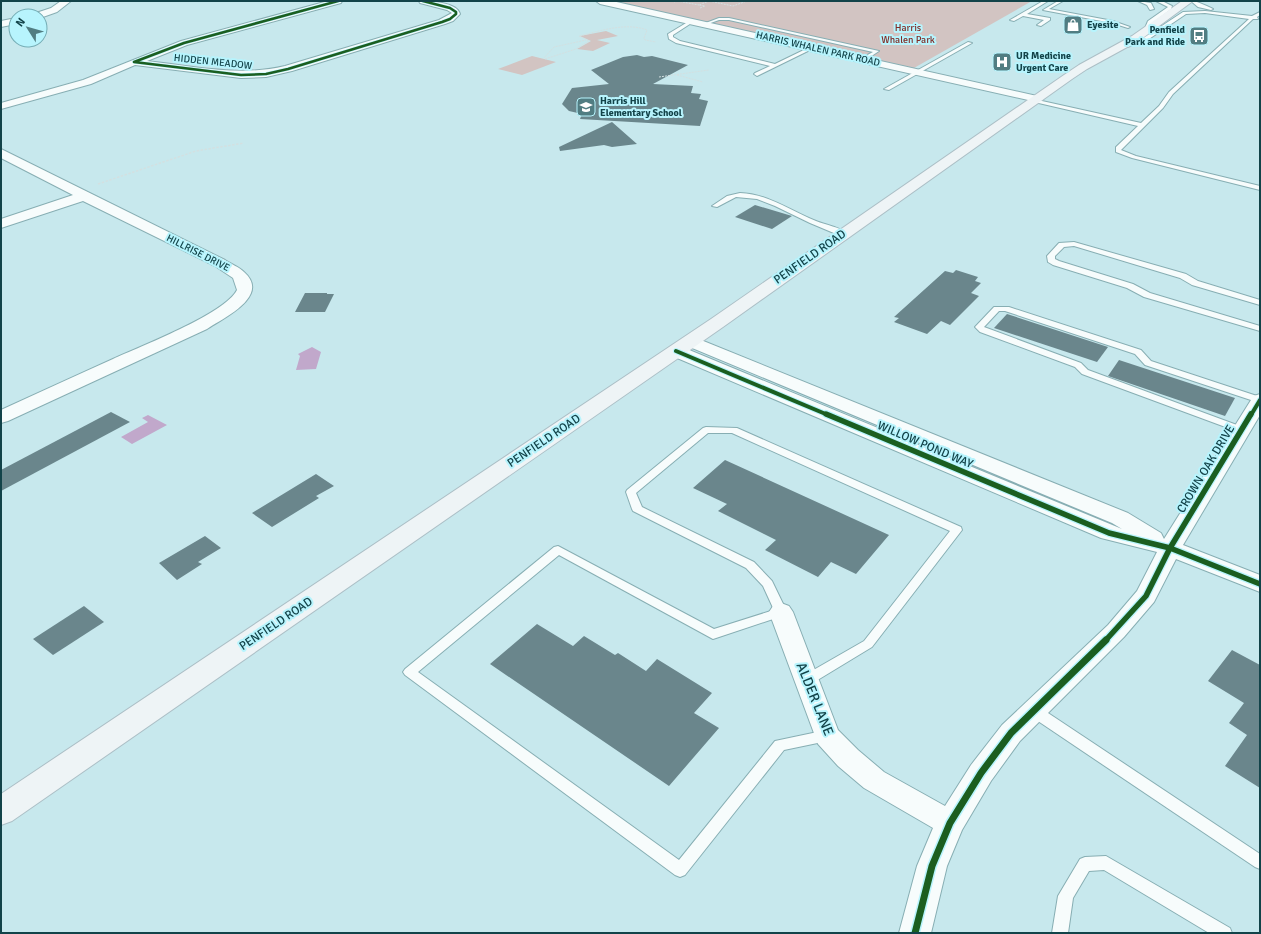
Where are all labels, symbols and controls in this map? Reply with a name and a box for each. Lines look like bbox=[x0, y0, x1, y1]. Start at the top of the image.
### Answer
north arrow bbox=[8, 8, 48, 48]
shop icon: Eyesite bbox=[1062, 14, 1084, 36]
text: N bbox=[13, 15, 28, 29]
place label: Eyesite bbox=[1087, 19, 1118, 31]
park label: Harris Whalen Park bbox=[881, 22, 935, 46]
place label: Penfield Park and Ride bbox=[1125, 24, 1186, 48]
bus stop icon: Penfield Park and Ride bbox=[1188, 25, 1210, 47]
street label: HARRIS WHALEN PARK ROAD bbox=[755, 29, 881, 69]
place label: UR Medicine Urgent Care bbox=[1016, 50, 1071, 74]
hospital icon: UR Medicine Urgent Care bbox=[991, 51, 1013, 73]
street label: HIDDEN MEADOW bbox=[173, 52, 253, 72]
place label: Harris Hill Elementary School bbox=[600, 95, 682, 119]
school or university icon: Harris Hill Elementary School bbox=[575, 96, 597, 118]
street label: PENFIELD ROAD bbox=[771, 226, 849, 287]
street label: HILLRISE DRIVE bbox=[164, 232, 232, 274]
street label: PENFIELD ROAD bbox=[505, 411, 584, 471]
street label: WILLOW POND WAY bbox=[875, 418, 975, 472]
street label: CROWN OAK DRIVE bbox=[1174, 422, 1238, 516]
street label: PENFIELD ROAD bbox=[237, 594, 316, 654]
street label: ALDER LANE bbox=[793, 660, 837, 738]

